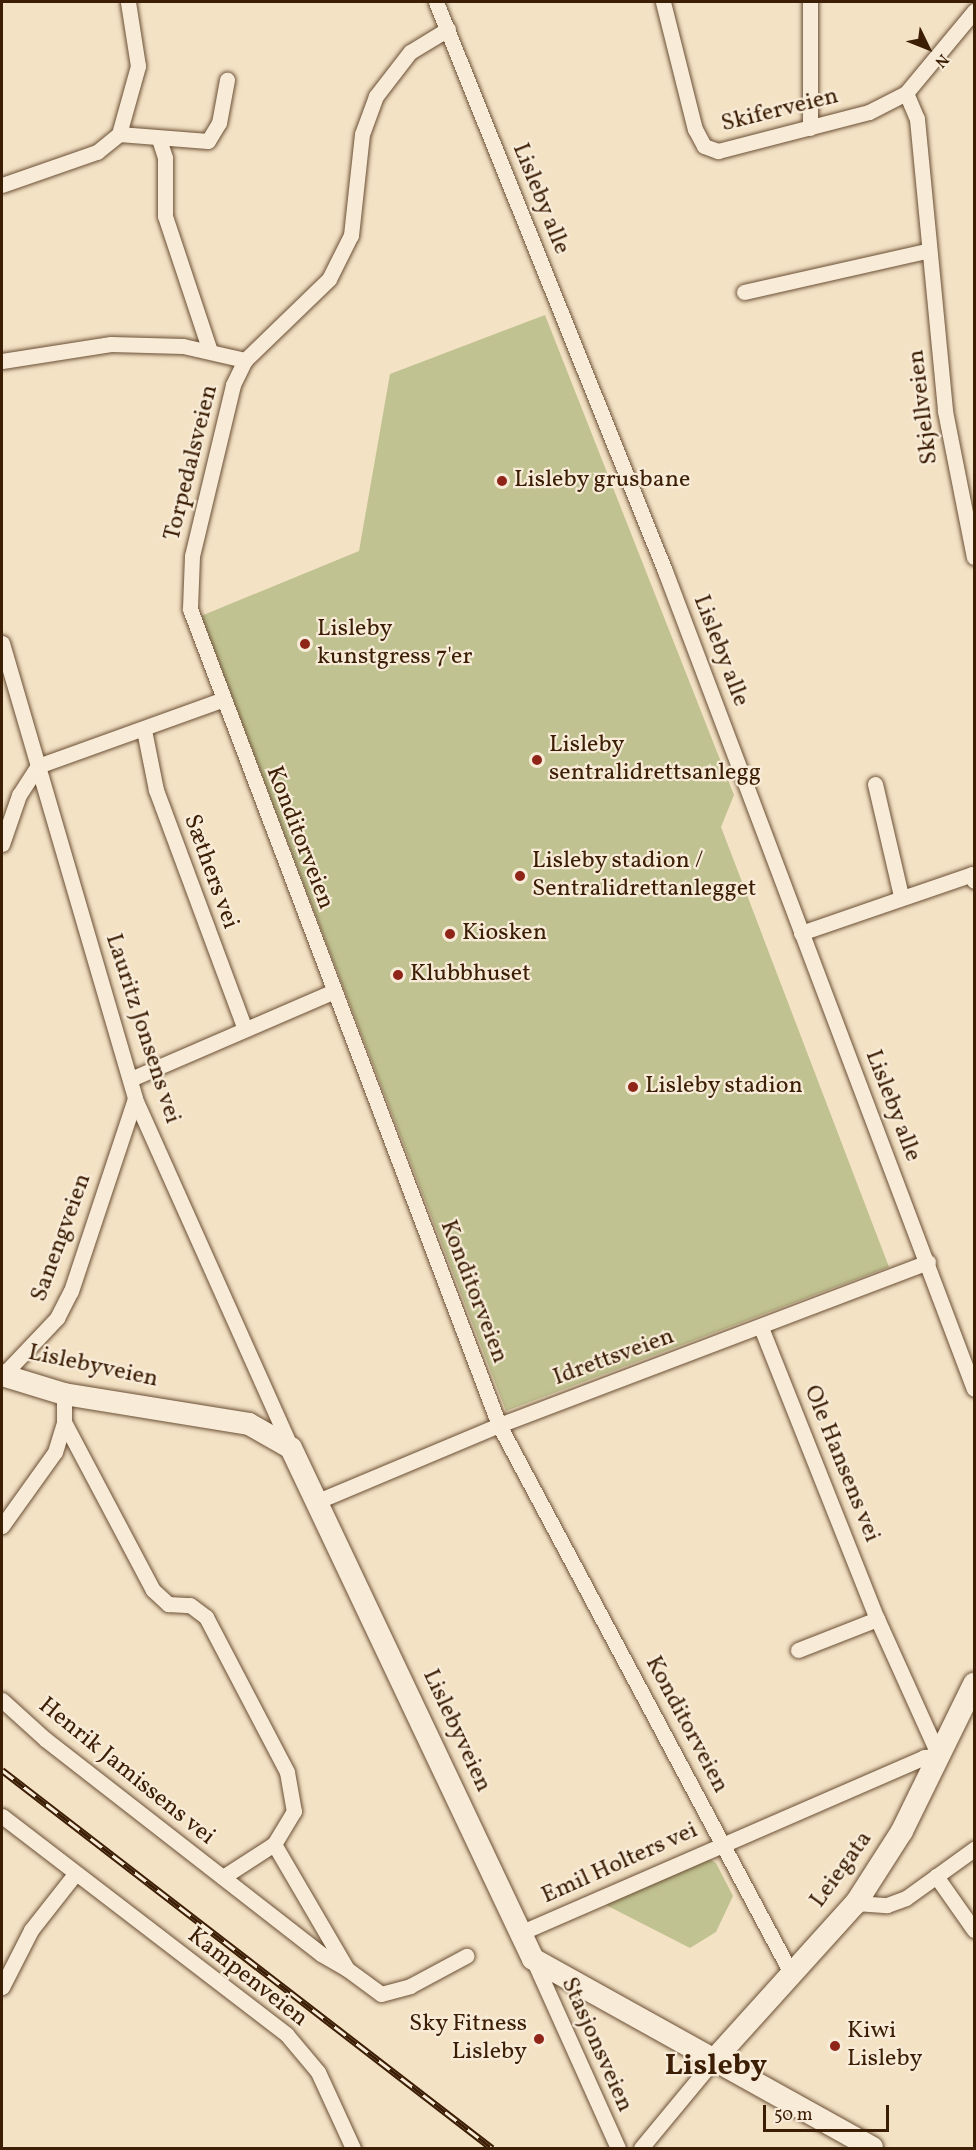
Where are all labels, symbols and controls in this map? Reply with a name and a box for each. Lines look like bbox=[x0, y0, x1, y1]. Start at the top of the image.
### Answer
north arrow bbox=[898, 18, 958, 78]
text: N bbox=[929, 49, 953, 72]
street label: Skiferveien bbox=[718, 83, 842, 139]
street label: Lisleby alle bbox=[505, 139, 575, 259]
street label: Skjellveien bbox=[903, 348, 945, 466]
street label: Torpedalsveien bbox=[159, 382, 225, 544]
place label: Lisleby grusbane bbox=[514, 467, 691, 495]
marker: Lisleby grusbane bbox=[495, 474, 509, 488]
street label: Lisleby alle bbox=[685, 591, 755, 711]
place label: Lisleby kunstgress 7'er bbox=[317, 616, 473, 672]
marker: Lisleby kunstgress 7'er bbox=[298, 637, 312, 651]
place label: Lisleby sentralidrettsanlegg bbox=[549, 732, 761, 788]
marker: Lisleby sentralidrettsanlegg bbox=[530, 753, 544, 767]
street label: Konditorveien bbox=[259, 762, 339, 914]
street label: Sæthers vei bbox=[176, 811, 244, 933]
place label: Lisleby stadion / Sentralidrettanlegget bbox=[532, 848, 757, 904]
marker: Lisleby stadion / Sentralidrettanlegget bbox=[513, 869, 527, 883]
place label: Kiosken bbox=[462, 920, 547, 948]
marker: Kiosken bbox=[443, 927, 457, 941]
street label: Lauritz Jonsens vei bbox=[98, 930, 186, 1128]
place label: Klubbhuset bbox=[410, 961, 531, 989]
marker: Klubbhuset bbox=[391, 968, 405, 982]
street label: Lisleby alle bbox=[857, 1046, 927, 1166]
place label: Lisleby stadion bbox=[645, 1073, 804, 1101]
marker: Lisleby stadion bbox=[626, 1080, 640, 1094]
street label: Sanengveien bbox=[26, 1170, 98, 1306]
street label: Konditorveien bbox=[433, 1216, 513, 1368]
street label: Idrettsveien bbox=[550, 1323, 678, 1393]
street label: Lislebyveien bbox=[25, 1339, 161, 1395]
street label: Ole Hansens vei bbox=[796, 1381, 886, 1547]
street label: Konditorveien bbox=[638, 1652, 734, 1798]
street label: Lislebyveien bbox=[415, 1665, 497, 1797]
street label: Henrik Jamissens vei bbox=[32, 1692, 220, 1852]
street label: Emil Holters vei bbox=[537, 1817, 703, 1911]
street label: Leiegata bbox=[805, 1826, 879, 1914]
street label: Kampenveien bbox=[181, 1922, 313, 2034]
street label: Stasjonsveien bbox=[553, 1973, 639, 2117]
place label: Sky Fitness Lisleby bbox=[408, 2011, 527, 2067]
place label: Kiwi Lisleby bbox=[847, 2018, 922, 2074]
marker: Sky Fitness Lisleby bbox=[532, 2032, 546, 2046]
marker: Kiwi Lisleby bbox=[828, 2039, 842, 2053]
district label: Lisleby bbox=[665, 2048, 767, 2084]
scale bar bbox=[766, 2093, 892, 2131]
text: 50 m bbox=[774, 2103, 813, 2128]

